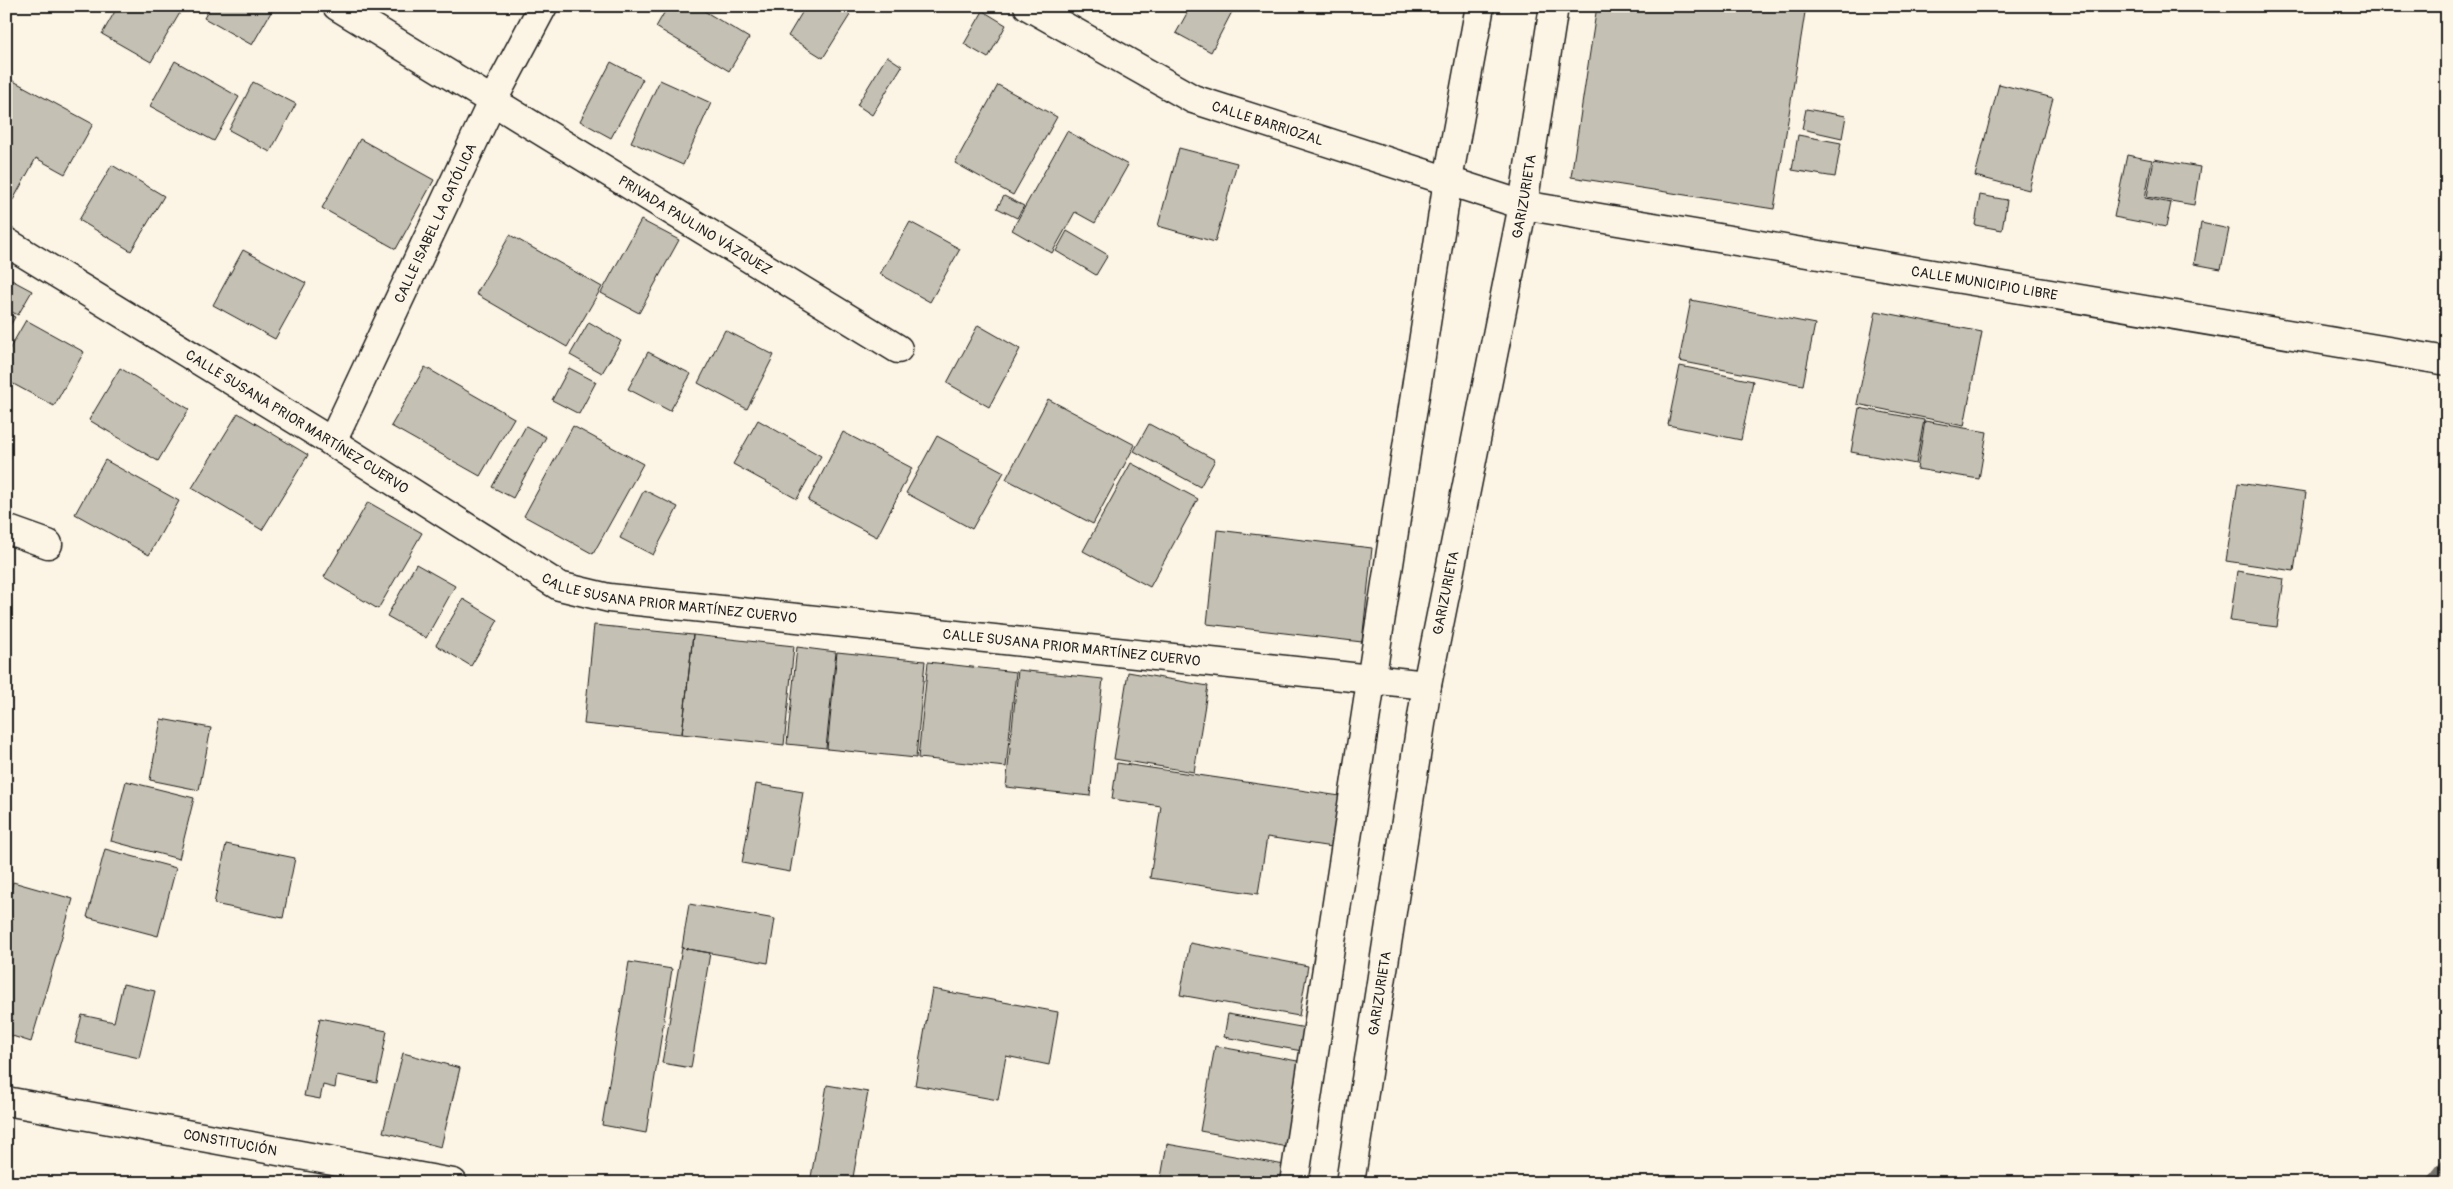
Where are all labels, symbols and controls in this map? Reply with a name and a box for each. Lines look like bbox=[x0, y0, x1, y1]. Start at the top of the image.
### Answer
street label: CALLE BARRIOZAL bbox=[1210, 98, 1326, 149]
street label: CALLE ISABEL LA CATÓLICA bbox=[391, 141, 480, 306]
street label: GARIZURIETA bbox=[1508, 153, 1540, 240]
street label: PRIVADA PAULINO VÁZQUEZ bbox=[615, 172, 775, 279]
street label: CALLE MUNICIPIO LIBRE bbox=[1910, 263, 2059, 304]
street label: CALLE SUSANA PRIOR MARTÍNEZ CUERVO bbox=[182, 346, 412, 497]
street label: GARIZURIETA bbox=[1429, 549, 1463, 636]
street label: CALLE SUSANA PRIOR MARTÍNEZ CUERVO bbox=[538, 569, 798, 627]
street label: CALLE SUSANA PRIOR MARTÍNEZ CUERVO bbox=[942, 626, 1201, 670]
street label: GARIZURIETA bbox=[1365, 950, 1395, 1037]
street label: CONSTITUCIÓN bbox=[182, 1126, 278, 1160]

